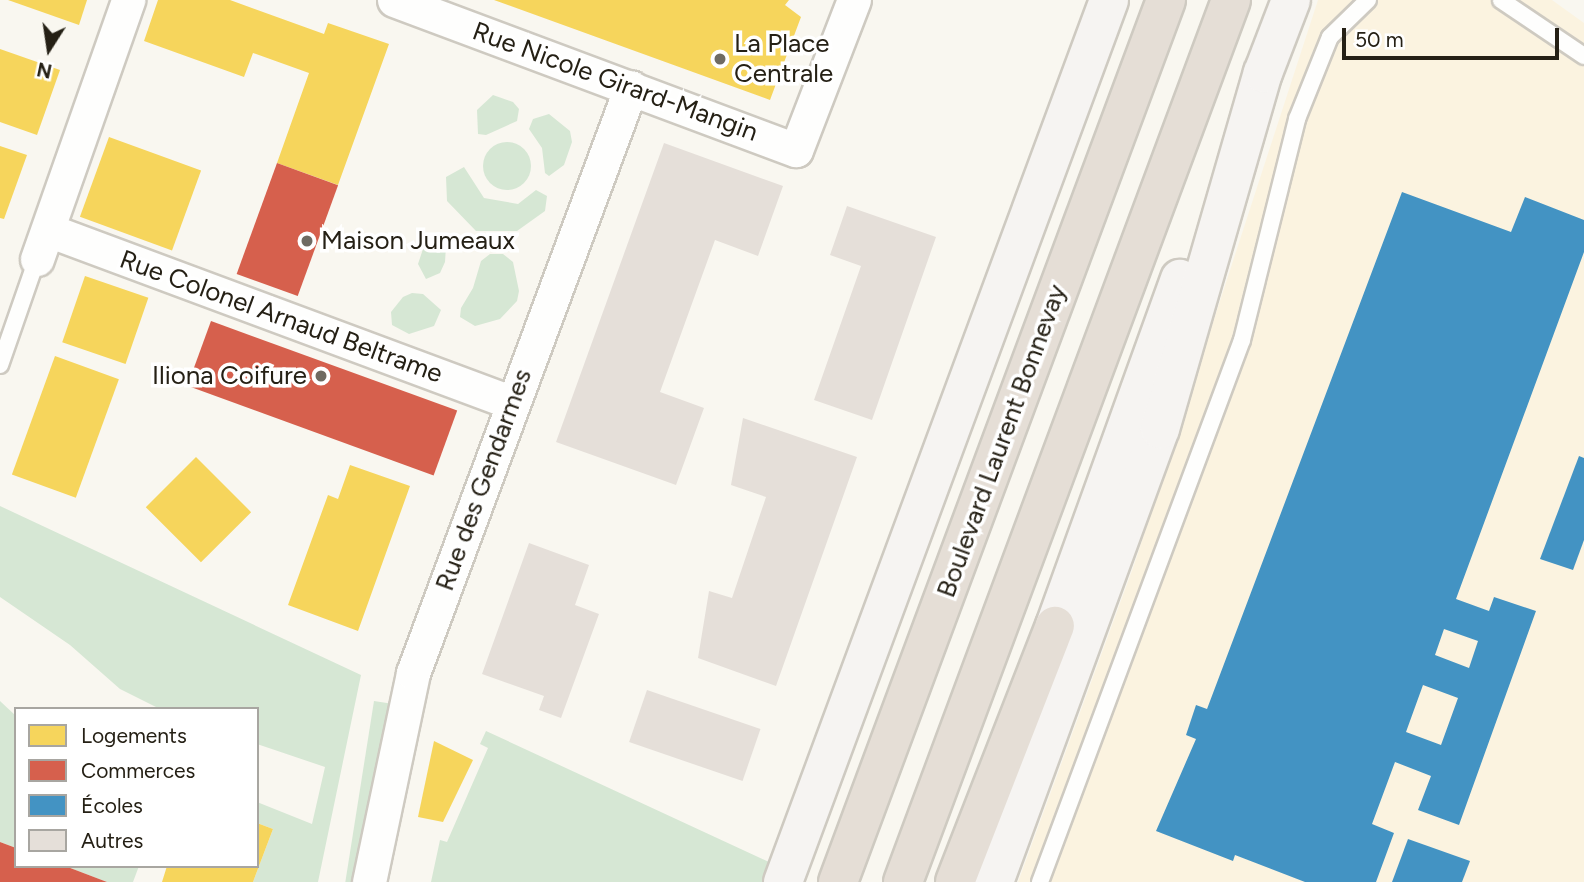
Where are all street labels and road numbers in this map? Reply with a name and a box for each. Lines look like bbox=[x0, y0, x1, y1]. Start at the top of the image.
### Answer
street label: Rue Nicole Girard-Mangin bbox=[468, 16, 762, 148]
street label: Rue Colonel Arnaud Beltrame bbox=[115, 244, 447, 390]
street label: Boulevard Laurent Bonnevay bbox=[931, 280, 1073, 602]
street label: Rue des Gendarmes bbox=[429, 365, 539, 595]

